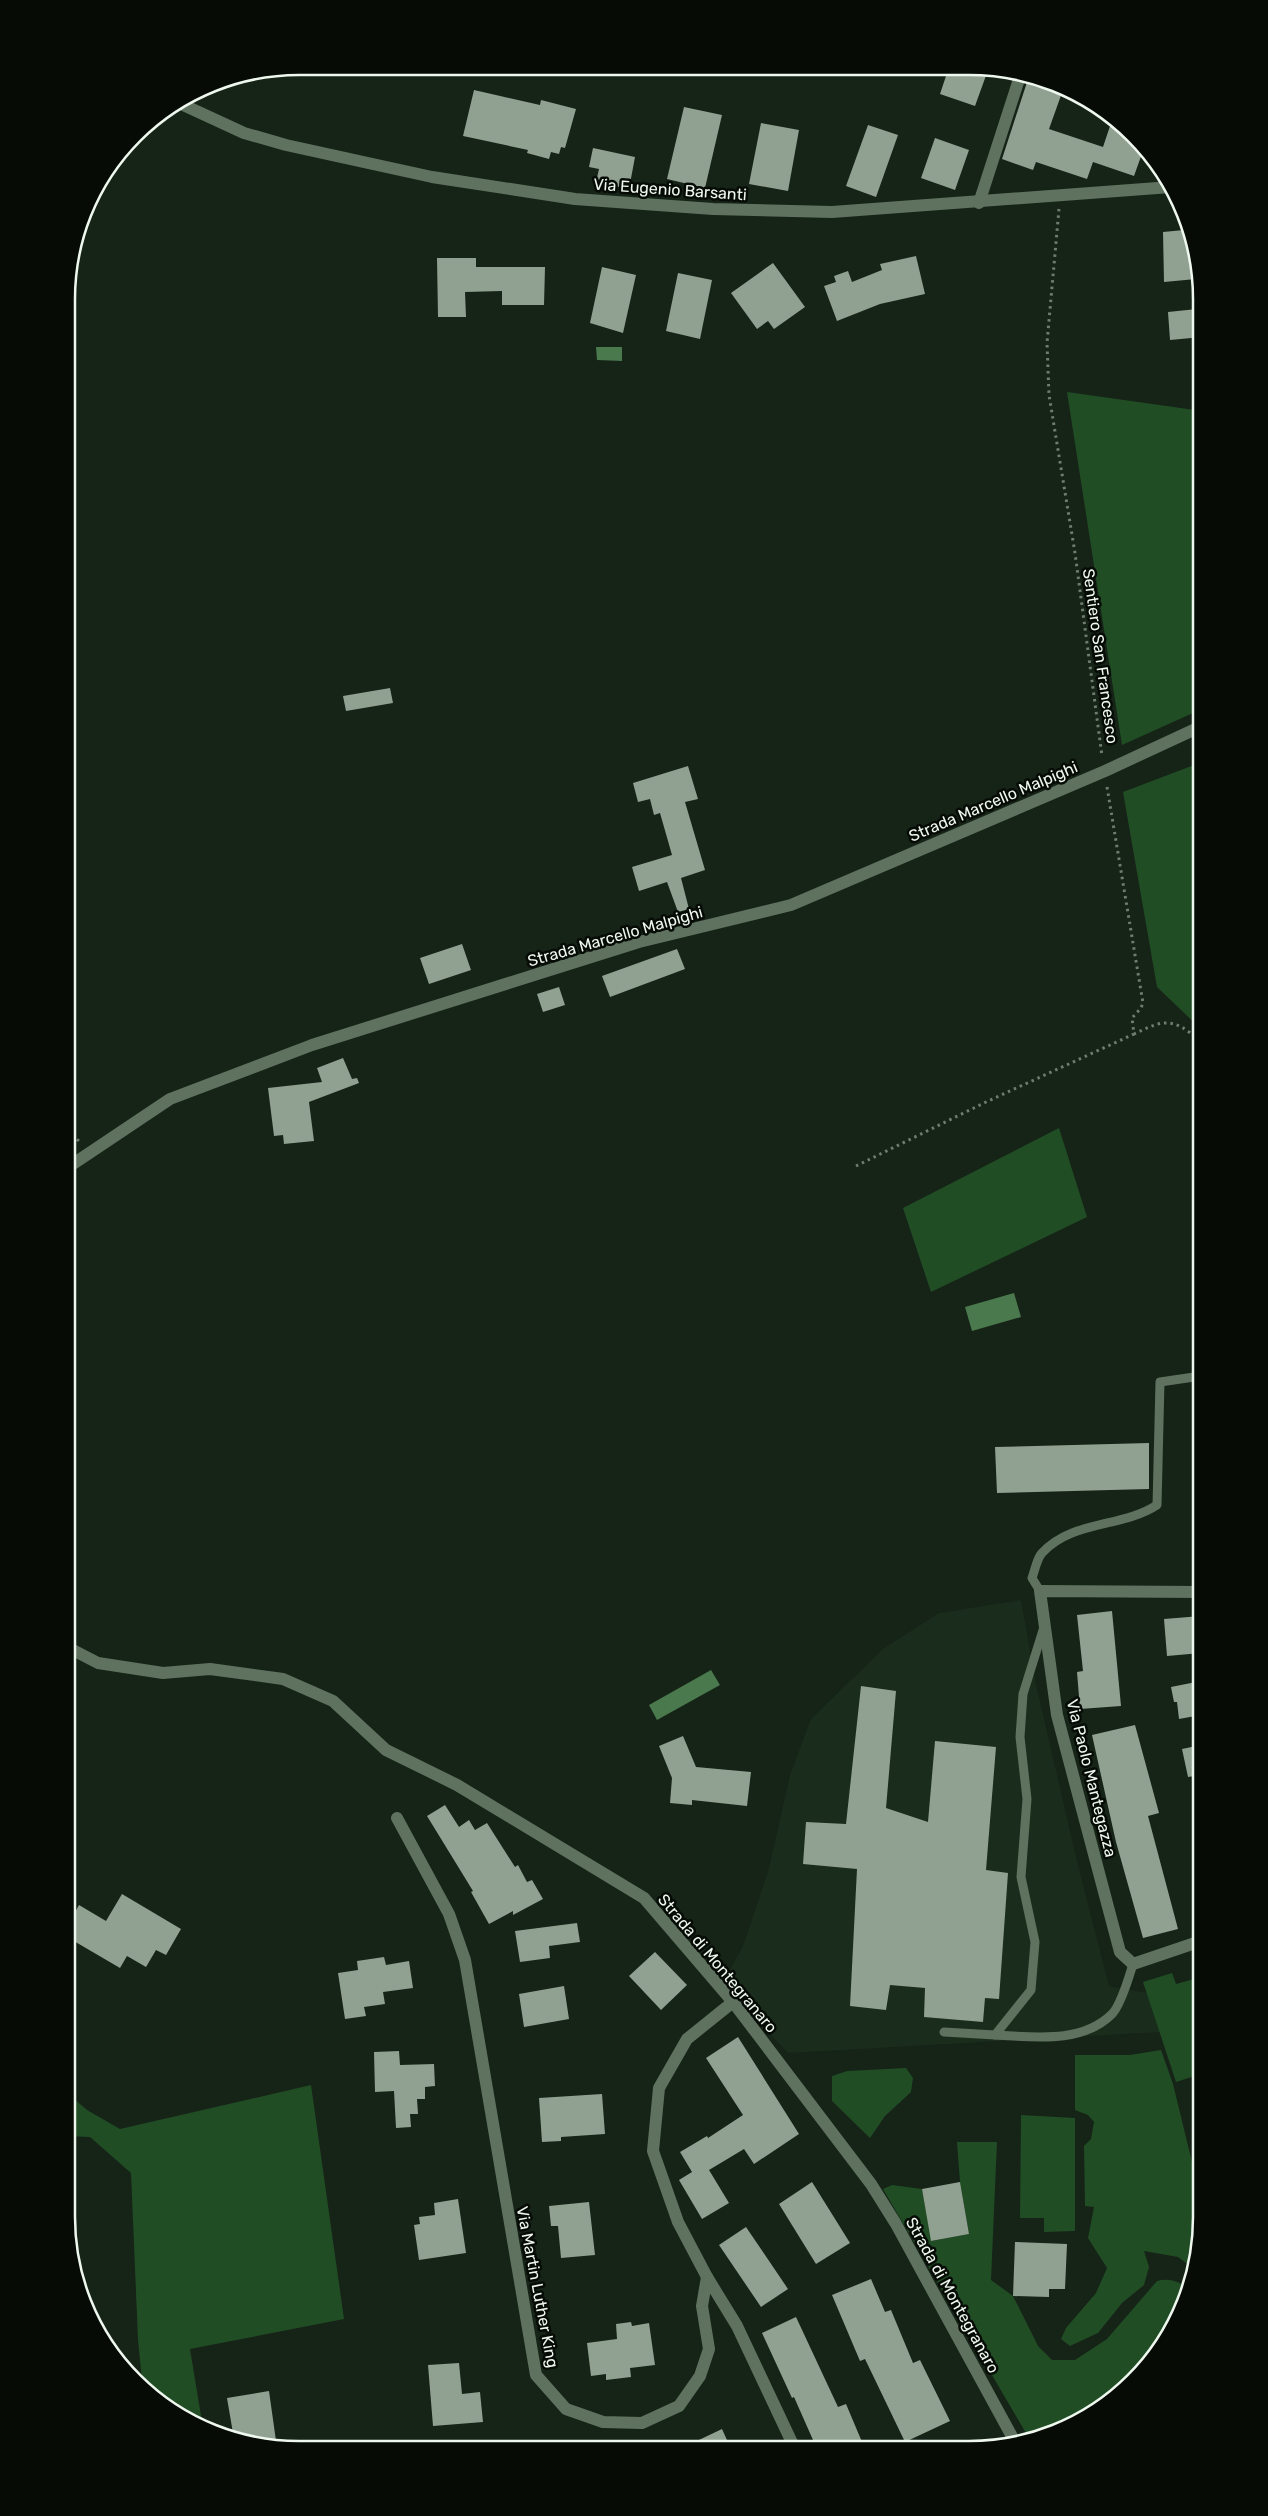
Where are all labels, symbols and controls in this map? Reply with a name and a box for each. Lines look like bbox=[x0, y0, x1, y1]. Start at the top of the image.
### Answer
street label: Via Eugenio Barsanti bbox=[593, 175, 747, 204]
street label: Sentiero San Francesco bbox=[1079, 567, 1122, 745]
street label: Strada Marcello Malpighi bbox=[906, 757, 1080, 846]
street label: Strada Marcello Malpighi bbox=[525, 902, 705, 971]
street label: Via Paolo Mantegazza bbox=[1063, 1697, 1120, 1859]
street label: Strada di Montegranaro bbox=[654, 1890, 781, 2037]
street label: Via Martin Luther King bbox=[513, 2205, 562, 2369]
street label: Strada di Montegranaro bbox=[902, 2214, 1003, 2376]

